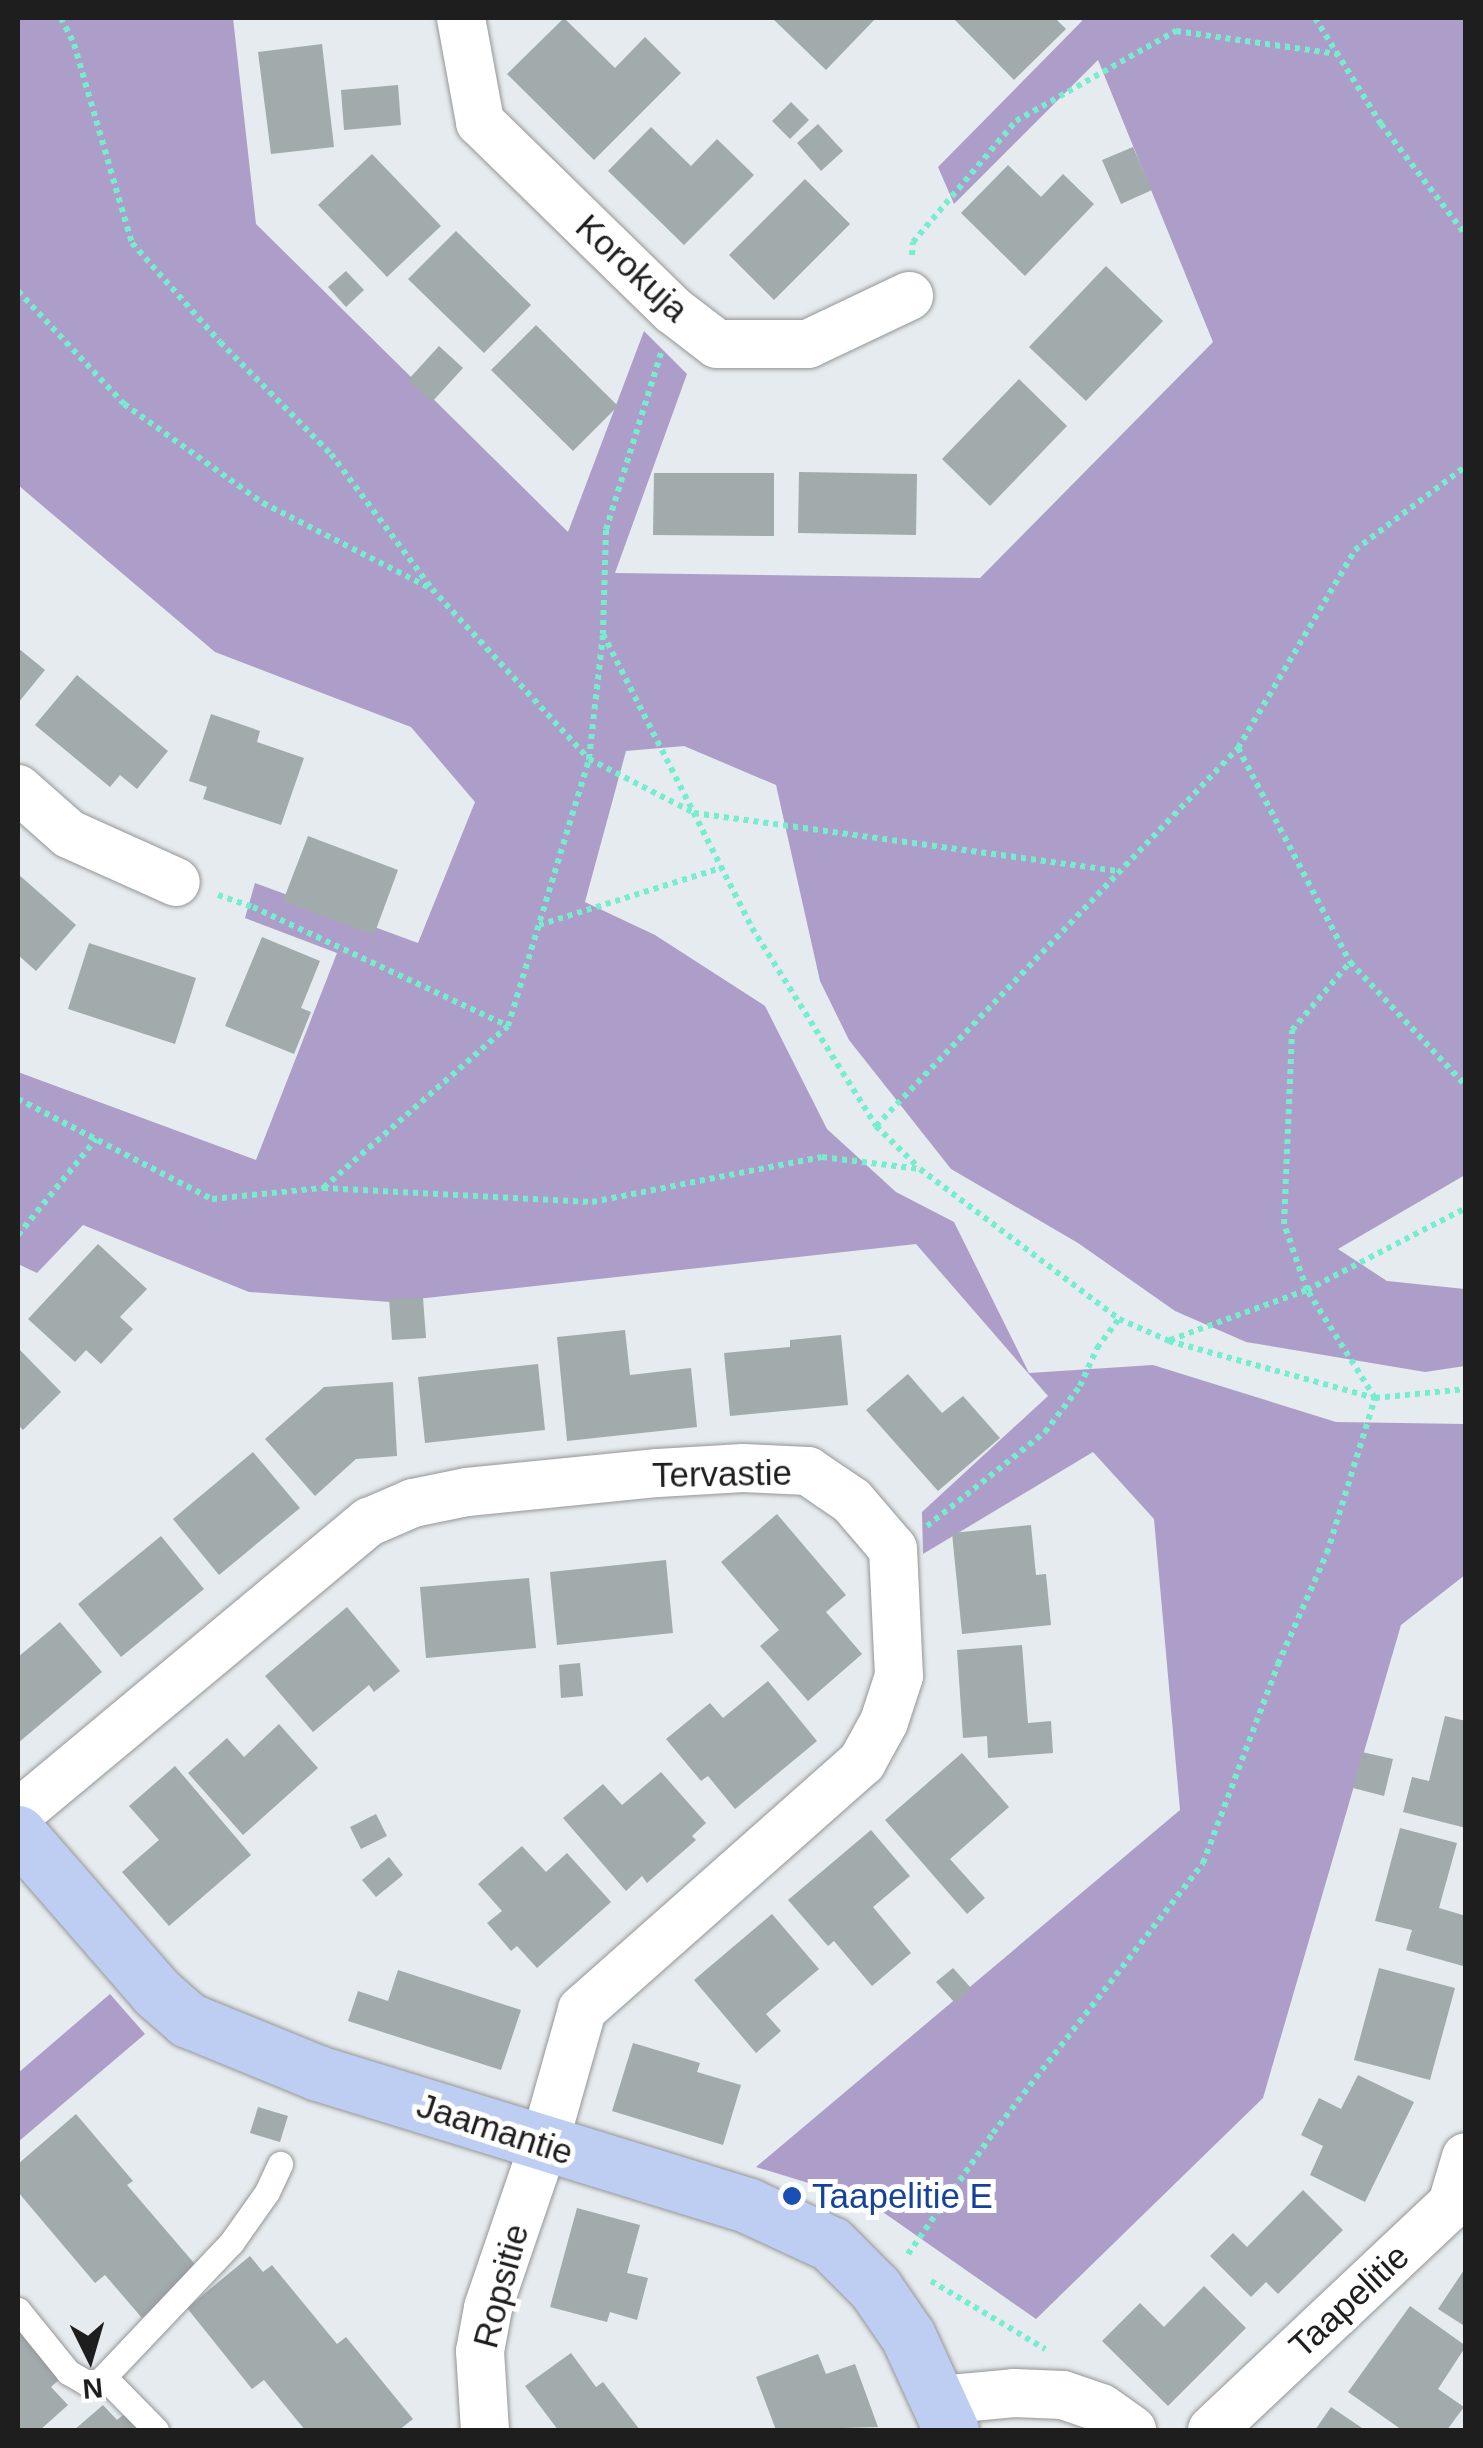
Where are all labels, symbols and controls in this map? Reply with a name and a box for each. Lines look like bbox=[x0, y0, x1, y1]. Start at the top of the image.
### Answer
street label: Korokuja bbox=[567, 206, 697, 330]
street label: Tervastie bbox=[652, 1452, 792, 1496]
street label: Jaamantie bbox=[412, 2084, 578, 2174]
place label: Taapelitie E bbox=[812, 2175, 993, 2217]
marker: Taapelitie E bbox=[781, 2185, 803, 2207]
street label: Ropsitie bbox=[464, 2219, 538, 2353]
street label: Taapelitie bbox=[1281, 2235, 1417, 2367]
north arrow bbox=[40, 2308, 140, 2408]
text: N bbox=[81, 2372, 104, 2405]

